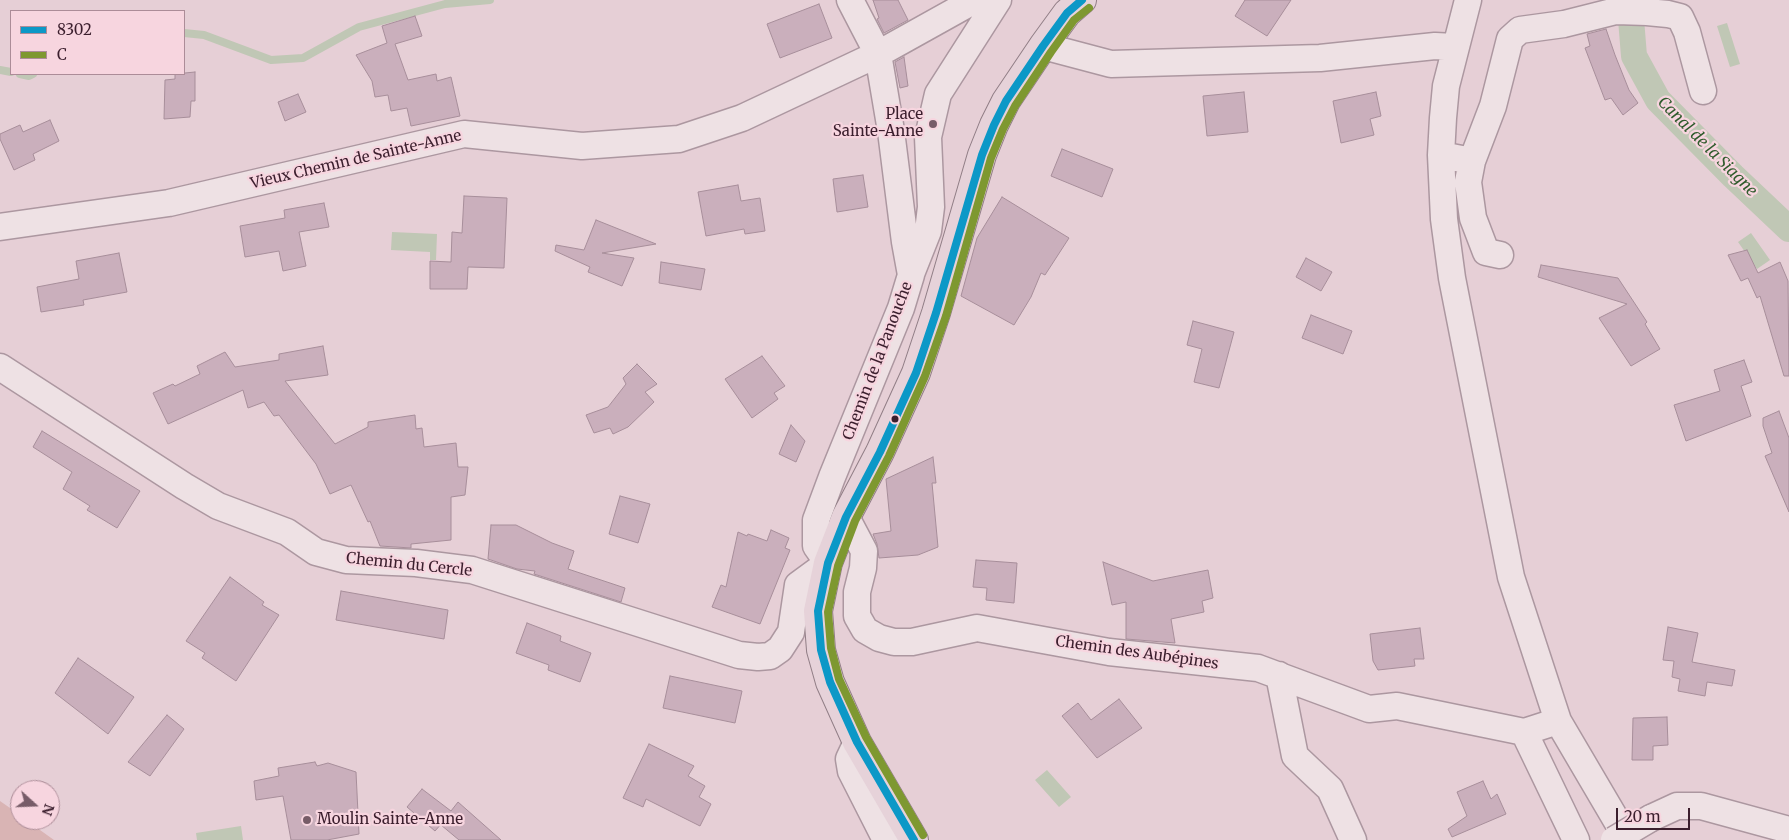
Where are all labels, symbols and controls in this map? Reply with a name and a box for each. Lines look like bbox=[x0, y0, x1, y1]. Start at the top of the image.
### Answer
legend bbox=[10, 10, 185, 75]
text: 8302 bbox=[57, 20, 92, 39]
text: C bbox=[57, 45, 67, 64]
water label: Canal de la Siagne bbox=[1653, 93, 1761, 201]
place label: Place Sainte-Anne bbox=[833, 106, 923, 141]
marker: Place Sainte-Anne bbox=[927, 118, 939, 130]
street label: Vieux Chemin de Sainte-Anne bbox=[249, 127, 463, 193]
street label: Chemin de la Panouche bbox=[839, 279, 917, 443]
unlabelled marker bbox=[890, 414, 900, 424]
street label: Chemin du Cercle bbox=[345, 549, 473, 581]
street label: Chemin des Aubépines bbox=[1054, 633, 1220, 673]
north arrow bbox=[10, 780, 60, 830]
scale bar bbox=[1619, 798, 1693, 830]
text: N bbox=[38, 802, 59, 818]
text: 20 m bbox=[1624, 807, 1661, 826]
place label: Moulin Sainte-Anne bbox=[317, 811, 463, 829]
marker: Moulin Sainte-Anne bbox=[301, 814, 313, 826]

